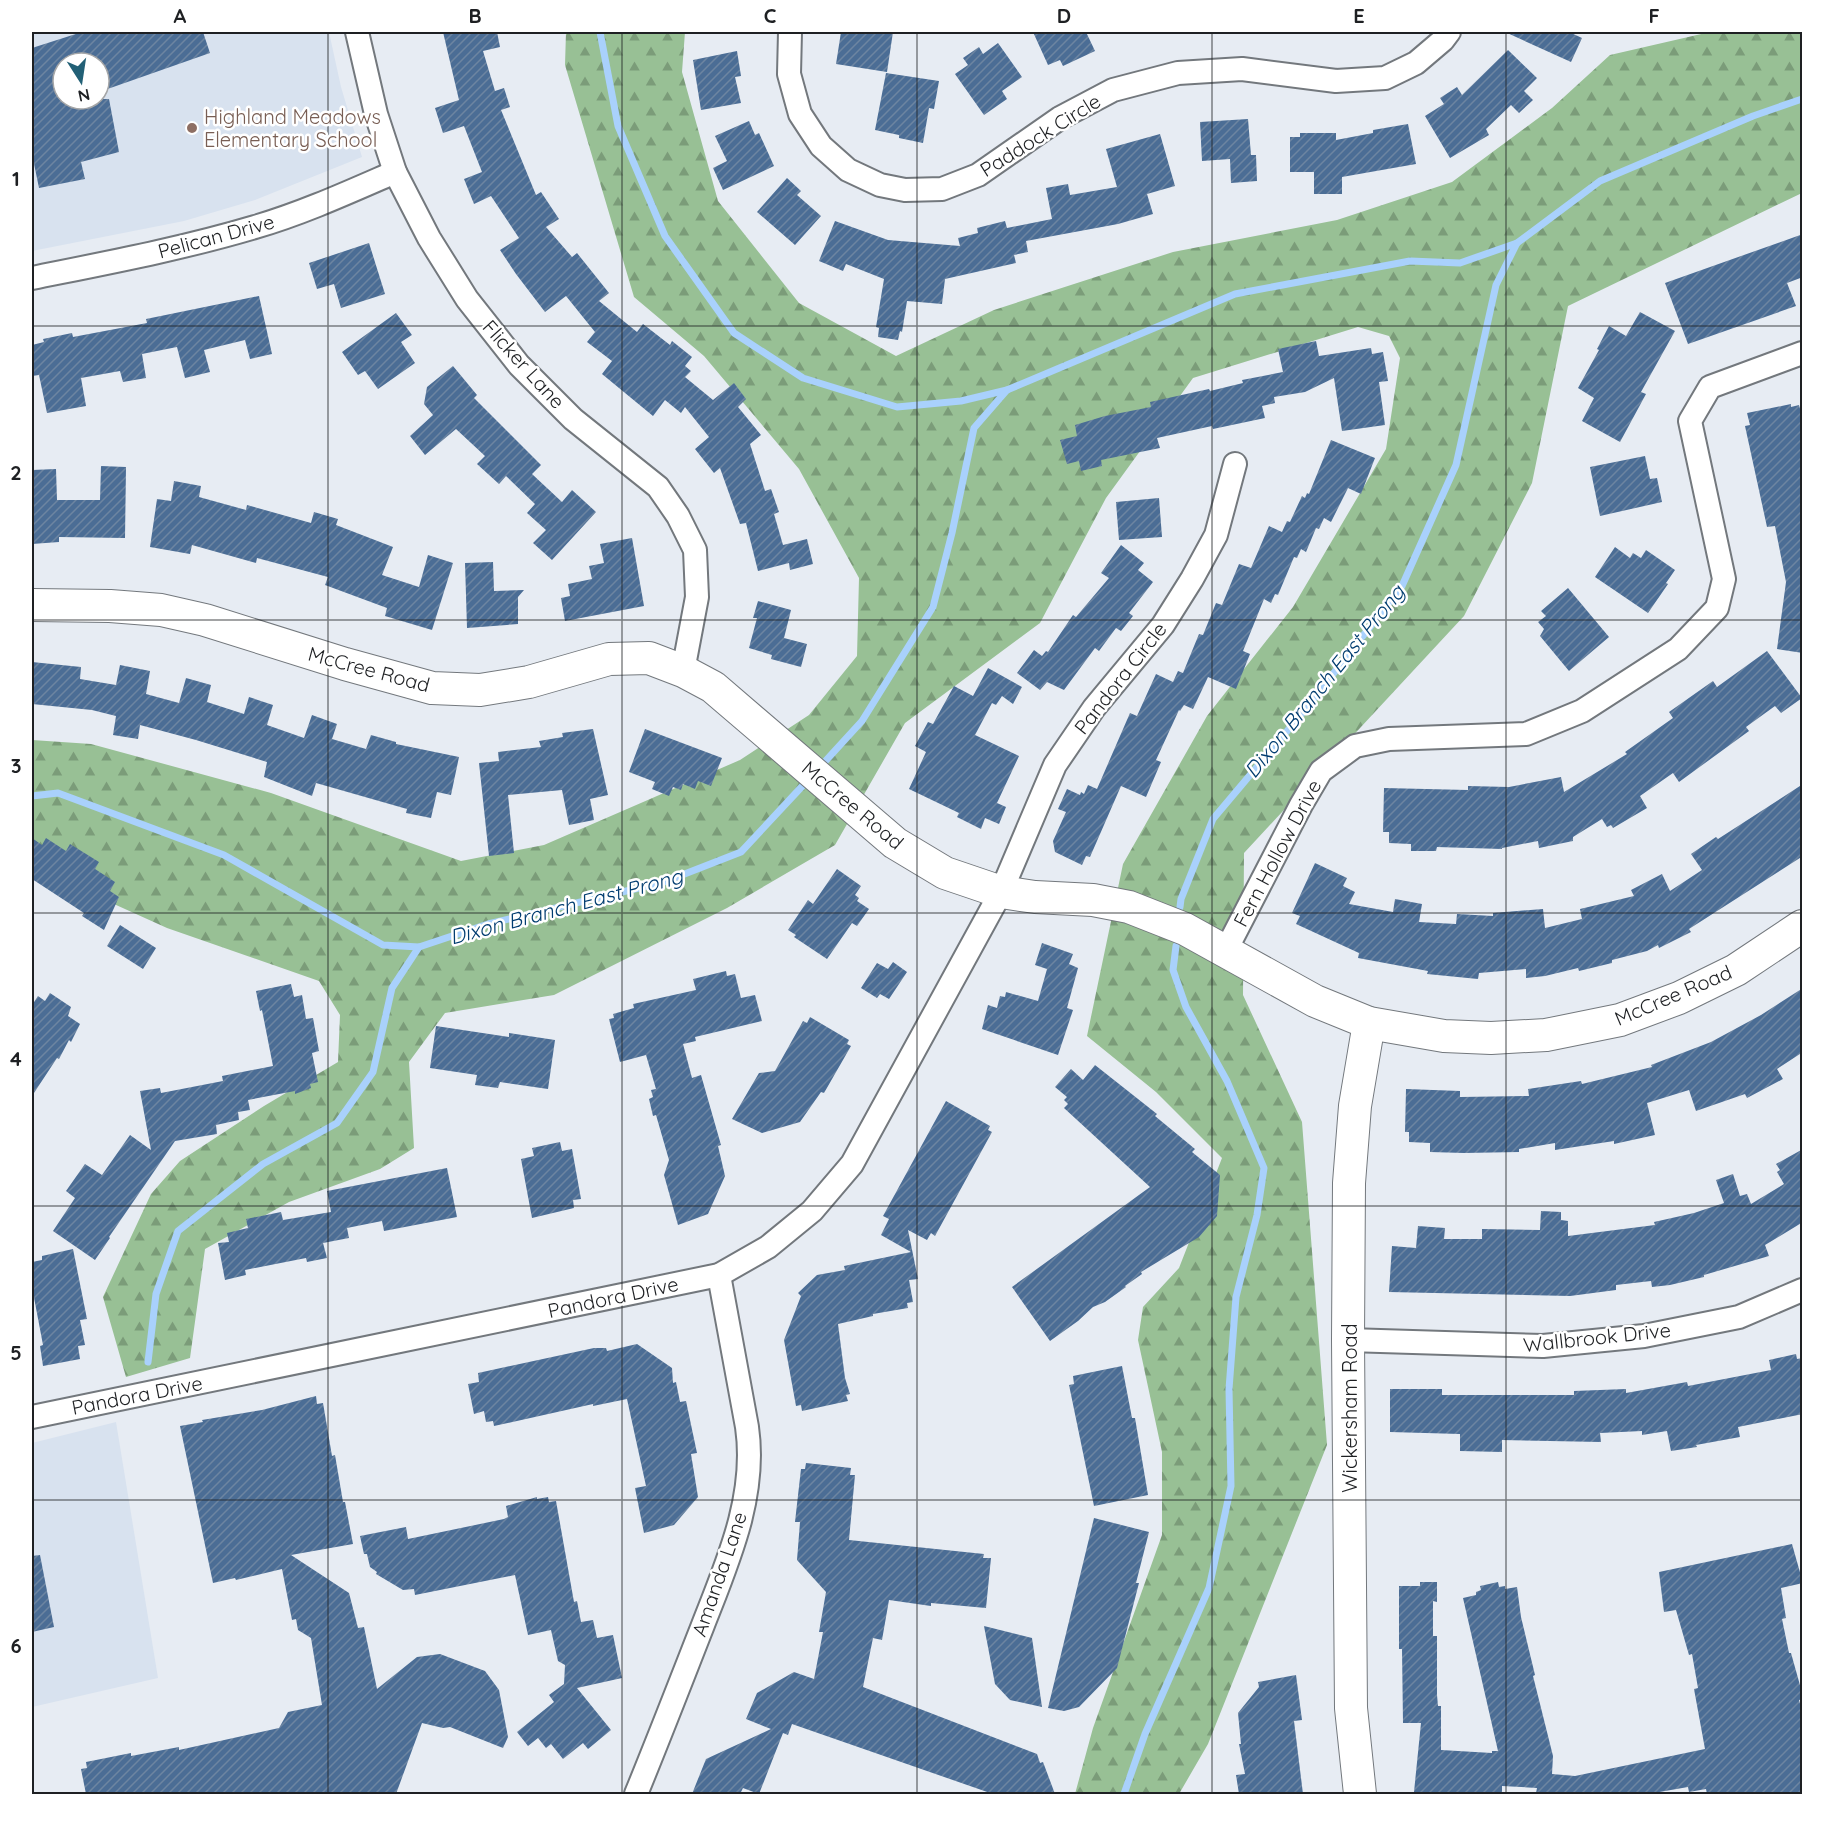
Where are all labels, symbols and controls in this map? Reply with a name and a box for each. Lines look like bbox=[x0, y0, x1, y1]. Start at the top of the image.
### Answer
text: A bbox=[174, 3, 187, 28]
text: B bbox=[468, 3, 482, 28]
text: C bbox=[764, 3, 777, 28]
text: D bbox=[1057, 3, 1071, 28]
text: E bbox=[1353, 3, 1365, 28]
text: F bbox=[1648, 3, 1660, 28]
north arrow bbox=[51, 51, 111, 111]
text: N bbox=[76, 85, 92, 107]
street label: Paddock Circle bbox=[975, 88, 1105, 182]
place label: Highland Meadows Elementary School bbox=[204, 104, 381, 152]
marker: Highland Meadows Elementary School bbox=[185, 121, 199, 135]
text: 1 bbox=[12, 166, 20, 191]
street label: Pelican Drive bbox=[155, 208, 277, 264]
street label: Flicker Lane bbox=[478, 314, 570, 414]
text: 2 bbox=[10, 460, 22, 485]
water label: Dixon Branch East Prong bbox=[1238, 578, 1411, 783]
street label: Pandora Circle bbox=[1068, 617, 1172, 739]
street label: McCree Road bbox=[305, 641, 433, 697]
text: 3 bbox=[11, 753, 21, 778]
street label: McCree Road bbox=[797, 755, 909, 855]
street label: Fern Hollow Drive bbox=[1228, 775, 1326, 931]
water label: Dixon Branch East Prong bbox=[447, 862, 687, 950]
street label: McCree Road bbox=[1611, 959, 1735, 1031]
text: 4 bbox=[10, 1046, 22, 1071]
street label: Pandora Drive bbox=[545, 1271, 681, 1323]
street label: Wallbrook Drive bbox=[1522, 1317, 1672, 1357]
street label: Wickersham Road bbox=[1337, 1323, 1362, 1493]
text: 5 bbox=[10, 1340, 22, 1365]
street label: Pandora Drive bbox=[69, 1370, 205, 1420]
street label: Amanda Lane bbox=[686, 1508, 752, 1640]
text: 6 bbox=[10, 1633, 22, 1658]

